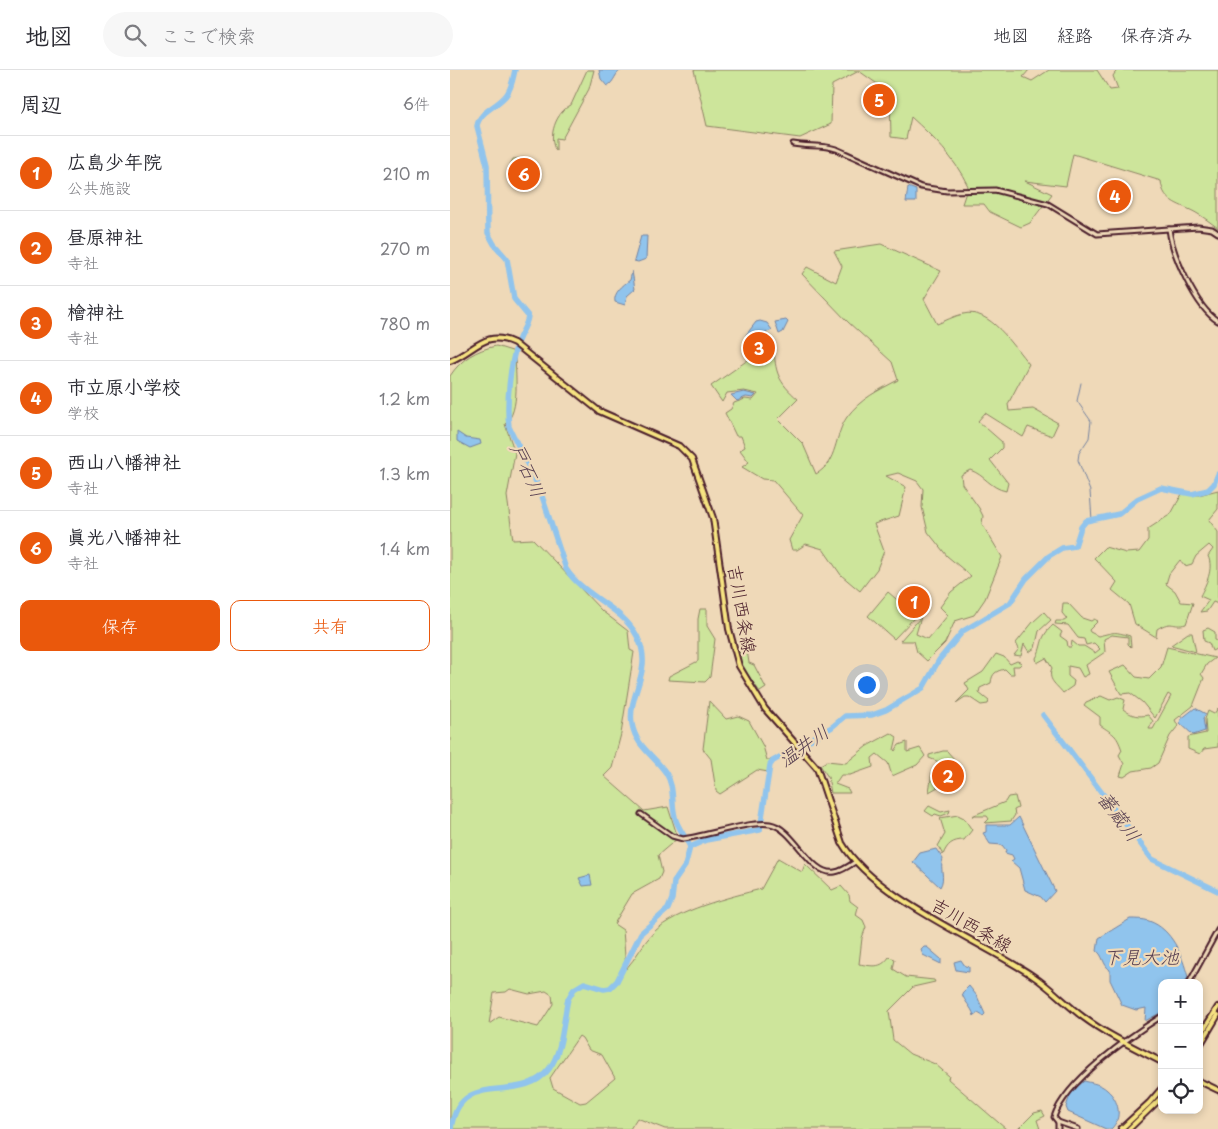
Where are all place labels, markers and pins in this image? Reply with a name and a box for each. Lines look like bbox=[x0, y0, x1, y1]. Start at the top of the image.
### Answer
pin: 5 bbox=[863, 81, 895, 119]
pin: 6 bbox=[508, 155, 540, 193]
pin: 4 bbox=[1099, 177, 1131, 215]
pin: 3 bbox=[743, 329, 775, 367]
pin: 1 bbox=[898, 583, 930, 621]
pin: 2 bbox=[932, 757, 964, 795]

